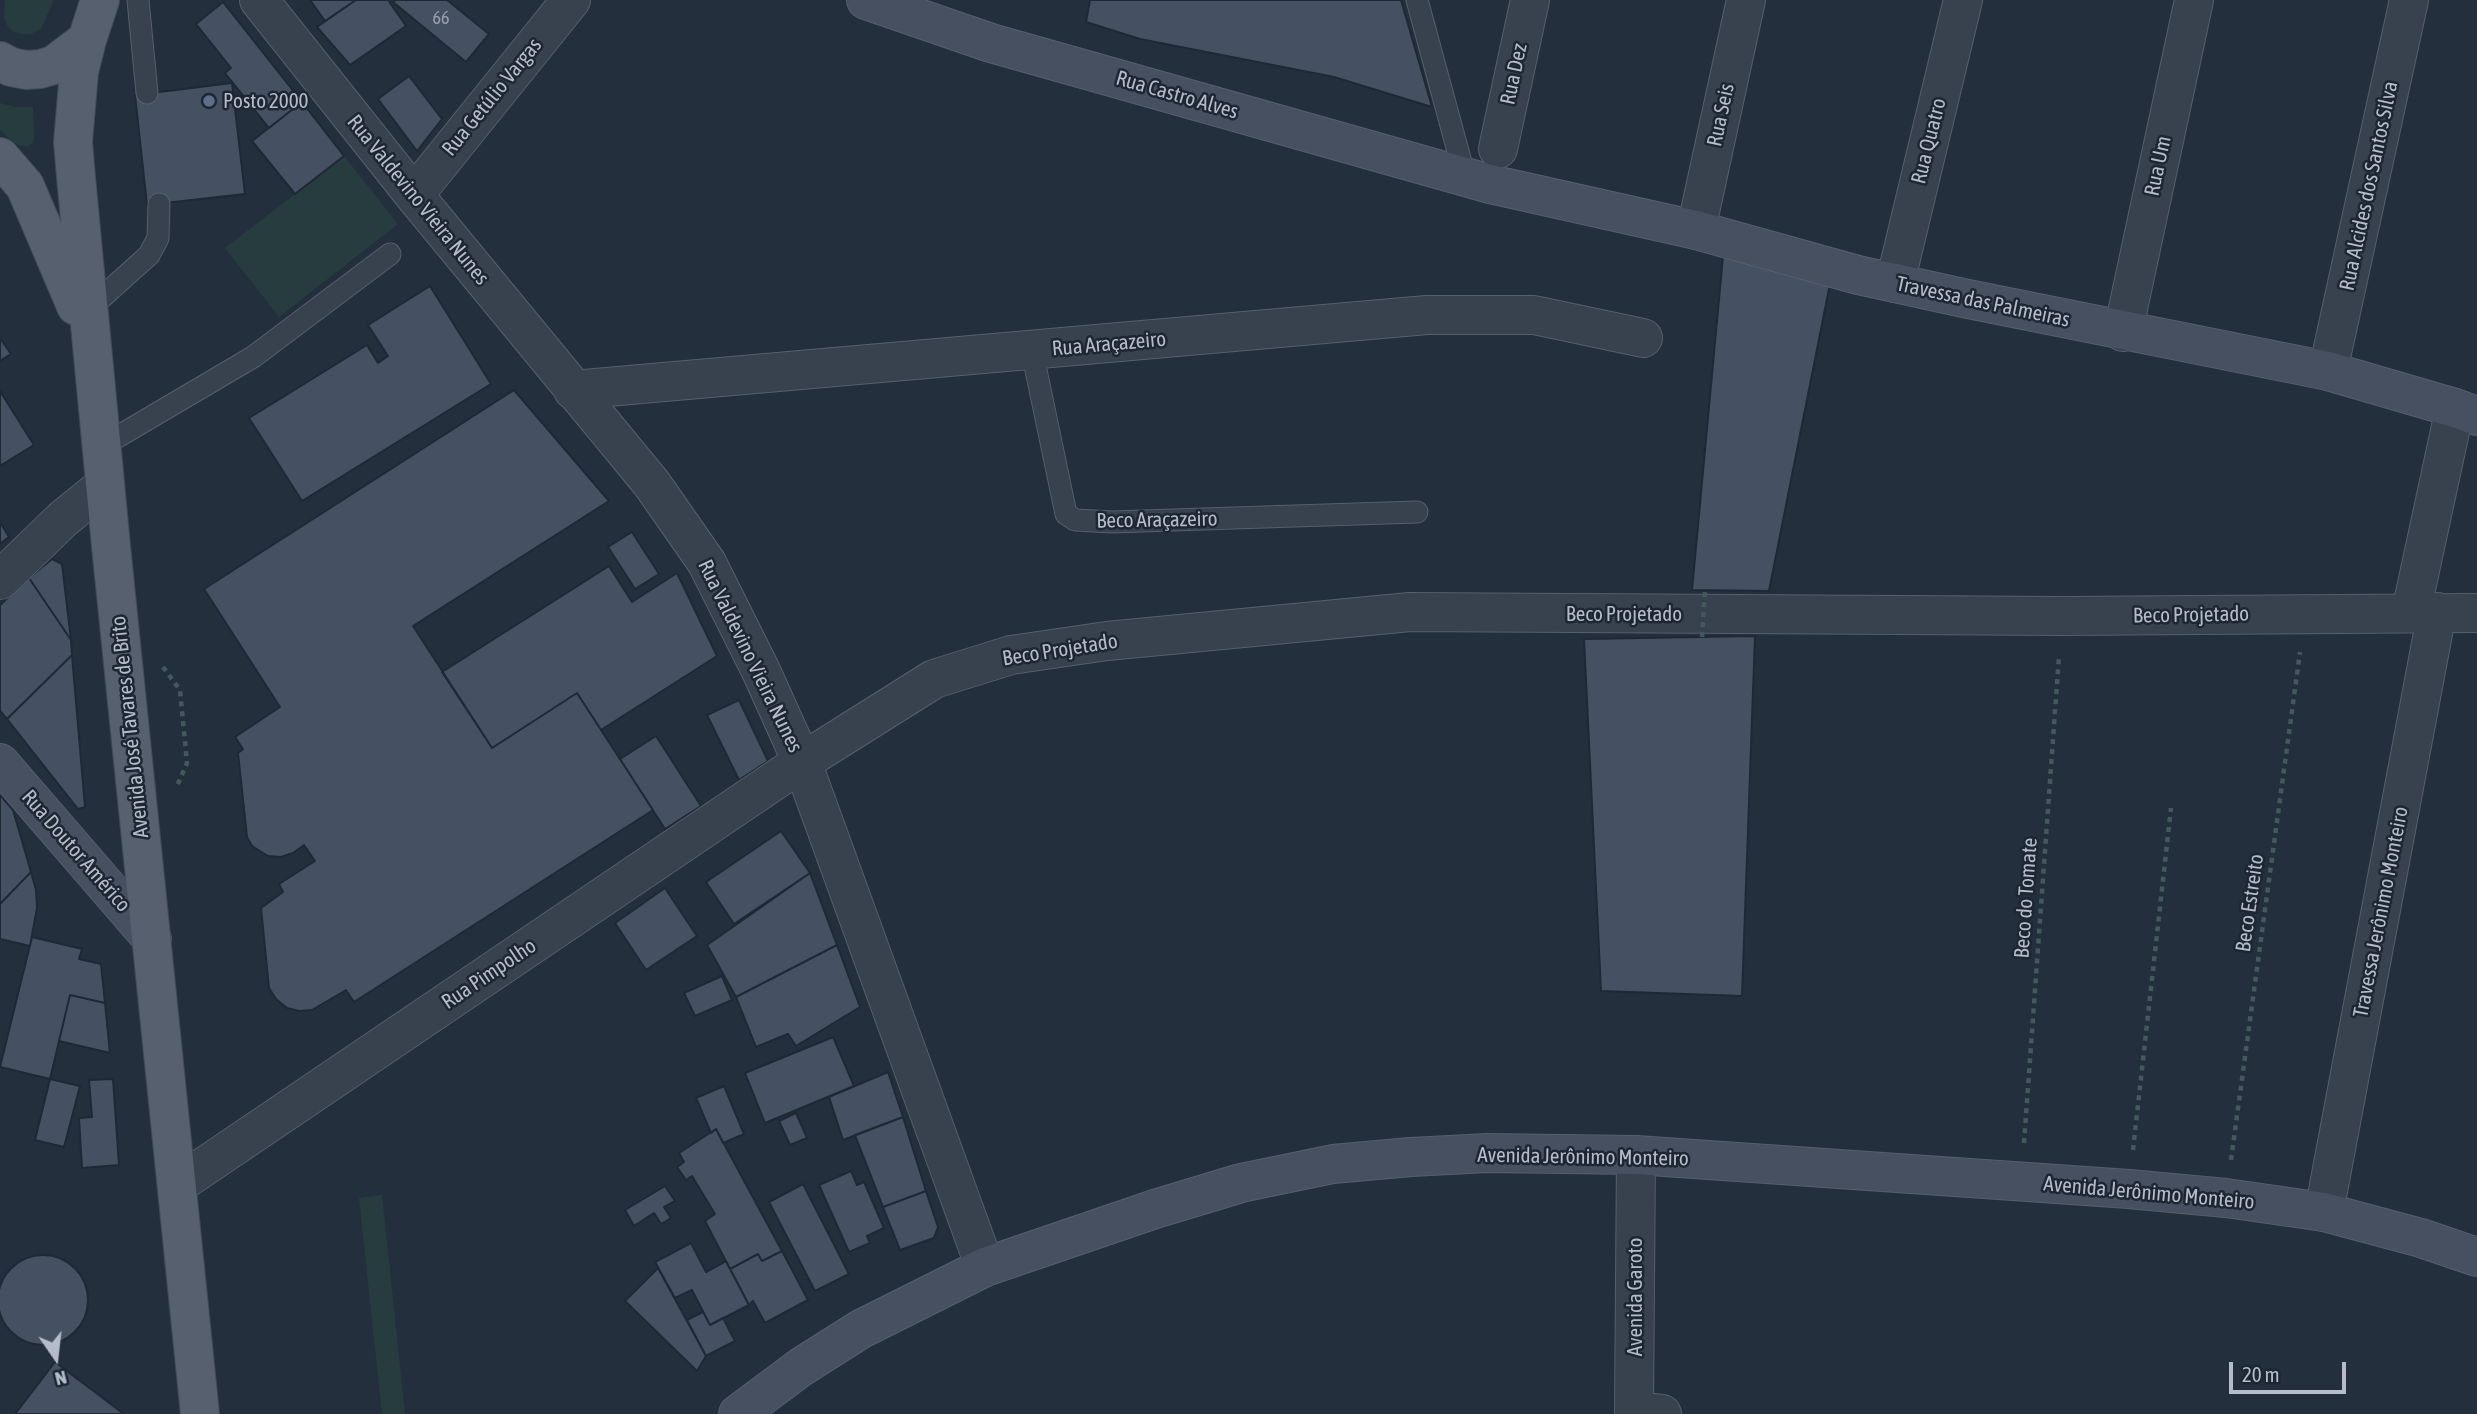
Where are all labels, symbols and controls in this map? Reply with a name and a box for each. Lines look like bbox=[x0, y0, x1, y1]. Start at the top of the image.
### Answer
house number: 66 bbox=[433, 7, 449, 29]
street label: Rua Getúlio Vargas bbox=[437, 33, 547, 161]
street label: Rua Dez bbox=[1495, 41, 1533, 107]
street label: Rua Castro Alves bbox=[1113, 66, 1241, 124]
street label: Rua Alcides dos Santos Silva bbox=[2334, 79, 2404, 293]
street label: Rua Seis bbox=[1702, 81, 1740, 149]
place label: Posto 2000 bbox=[223, 88, 308, 114]
marker: Posto 2000 bbox=[201, 93, 217, 109]
street label: Rua Quatro bbox=[1906, 95, 1952, 187]
street label: Rua Valdevino Vieira Nunes bbox=[342, 110, 494, 290]
street label: Rua Um bbox=[2139, 134, 2177, 198]
street label: Travessa das Palmeiras bbox=[1894, 271, 2072, 333]
street label: Rua Araçazeiro bbox=[1051, 326, 1167, 362]
street label: Beco Araçazeiro bbox=[1096, 506, 1218, 534]
street label: Rua Valdevino Vieira Nunes bbox=[692, 556, 808, 756]
street label: Beco Projetado bbox=[1566, 601, 1682, 627]
street label: Beco Projetado bbox=[2133, 601, 2249, 629]
street label: Avenida José Tavares de Brito bbox=[106, 615, 154, 839]
street label: Beco Projetado bbox=[1001, 628, 1119, 672]
street label: Rua Doutor Américo bbox=[16, 785, 136, 917]
street label: Travessa Jerônimo Monteiro bbox=[2348, 804, 2414, 1020]
street label: Beco do Tomate bbox=[2009, 837, 2043, 959]
street label: Beco Estreito bbox=[2231, 852, 2269, 954]
street label: Rua Pimpolho bbox=[437, 933, 541, 1015]
street label: Avenida Jerônimo Monteiro bbox=[1477, 1143, 1689, 1171]
street label: Avenida Jerônimo Monteiro bbox=[2043, 1171, 2255, 1215]
street label: Avenida Garoto bbox=[1622, 1238, 1648, 1356]
north arrow bbox=[21, 1323, 91, 1393]
scale bar bbox=[2232, 1348, 2349, 1392]
text: 20 m bbox=[2242, 1362, 2280, 1386]
text: N bbox=[53, 1366, 69, 1390]

